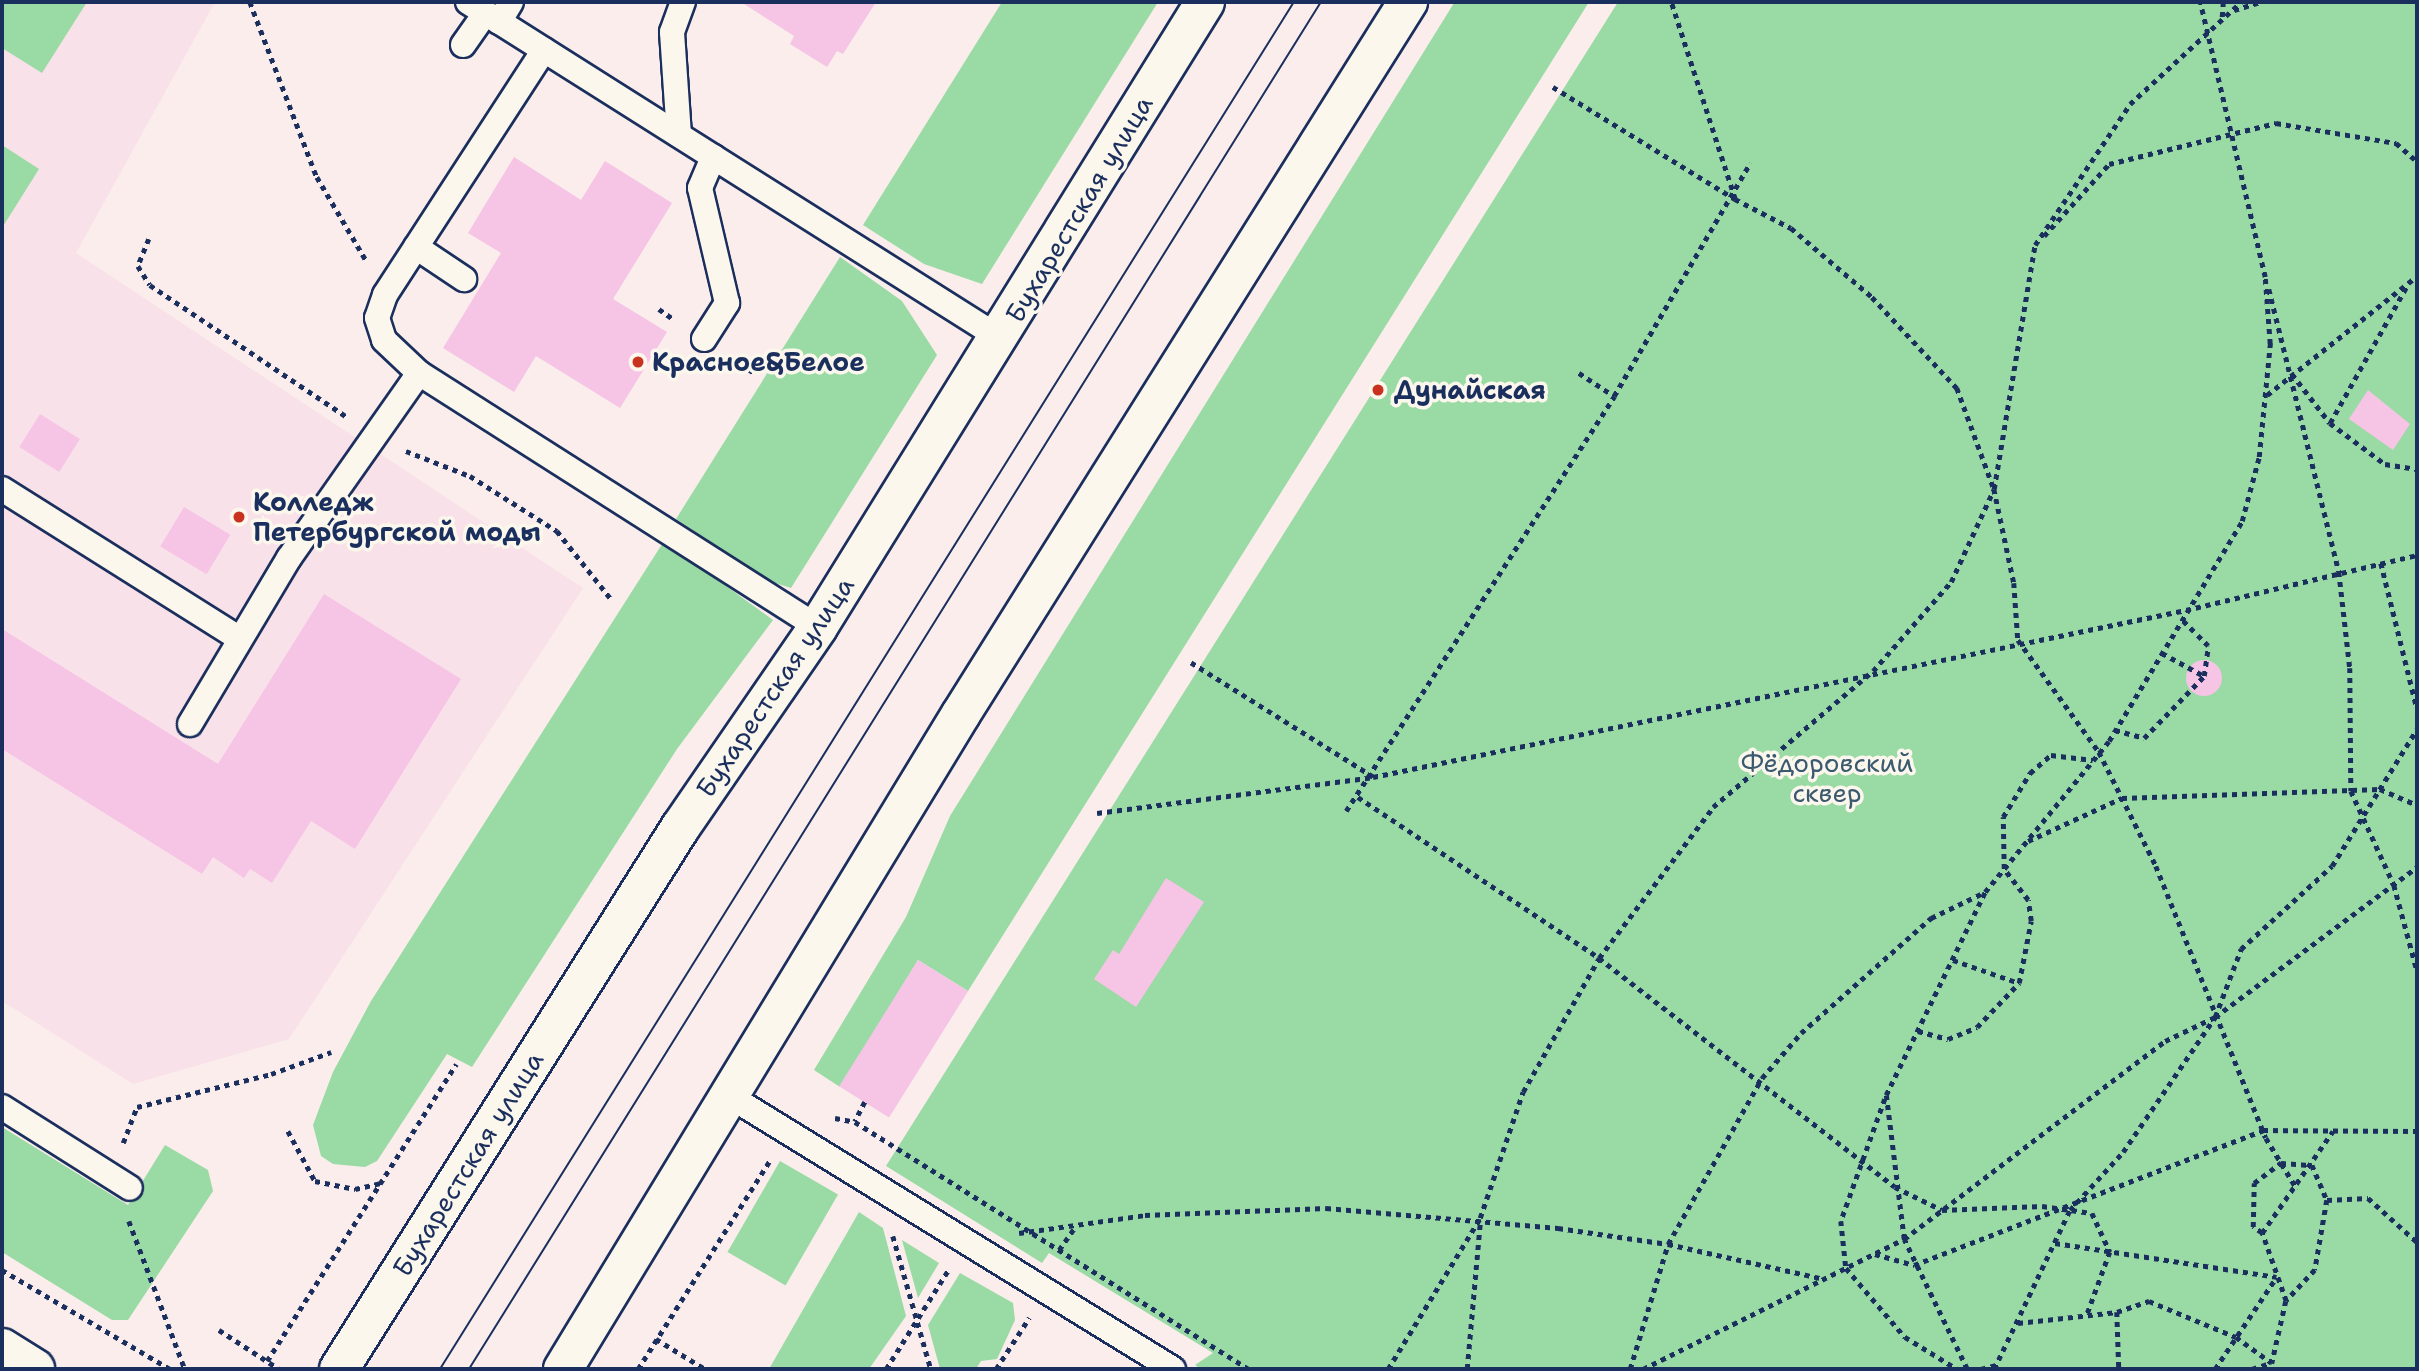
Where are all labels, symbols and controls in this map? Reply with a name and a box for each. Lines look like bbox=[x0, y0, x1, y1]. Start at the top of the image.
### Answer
street label: Бухарестская улица bbox=[999, 90, 1159, 328]
place label: Красное&Белое bbox=[652, 346, 865, 378]
marker: Красное&Белое bbox=[630, 354, 646, 370]
place label: Дунайская bbox=[1394, 374, 1546, 406]
marker: Дунайская bbox=[1368, 380, 1388, 400]
place label: Колледж Петербургской моды bbox=[253, 486, 541, 548]
marker: Колледж Петербургской моды bbox=[231, 509, 247, 525]
street label: Бухарестская улица bbox=[690, 571, 860, 803]
park label: Фёдоровский сквер bbox=[1741, 747, 1913, 808]
street label: Бухарестская улица bbox=[386, 1046, 550, 1282]

